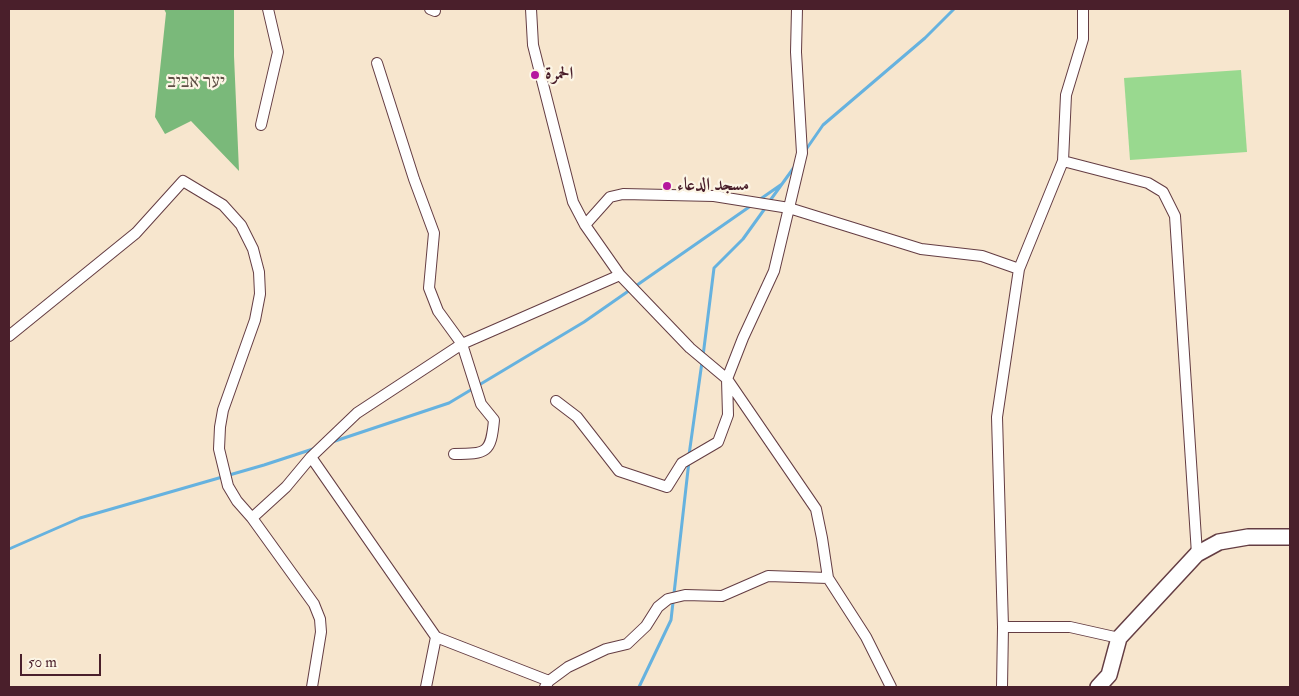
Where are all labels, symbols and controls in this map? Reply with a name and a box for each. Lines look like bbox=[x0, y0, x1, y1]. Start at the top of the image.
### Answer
place label: الحمرة bbox=[545, 64, 573, 86]
marker: الحمرة bbox=[529, 69, 541, 81]
park label: יער אביב bbox=[167, 72, 225, 94]
place label: مسجد الدعاء bbox=[677, 175, 749, 197]
marker: مسجد الدعاء bbox=[661, 180, 673, 192]
scale bar bbox=[22, 644, 104, 676]
text: 50 m bbox=[28, 653, 57, 672]

